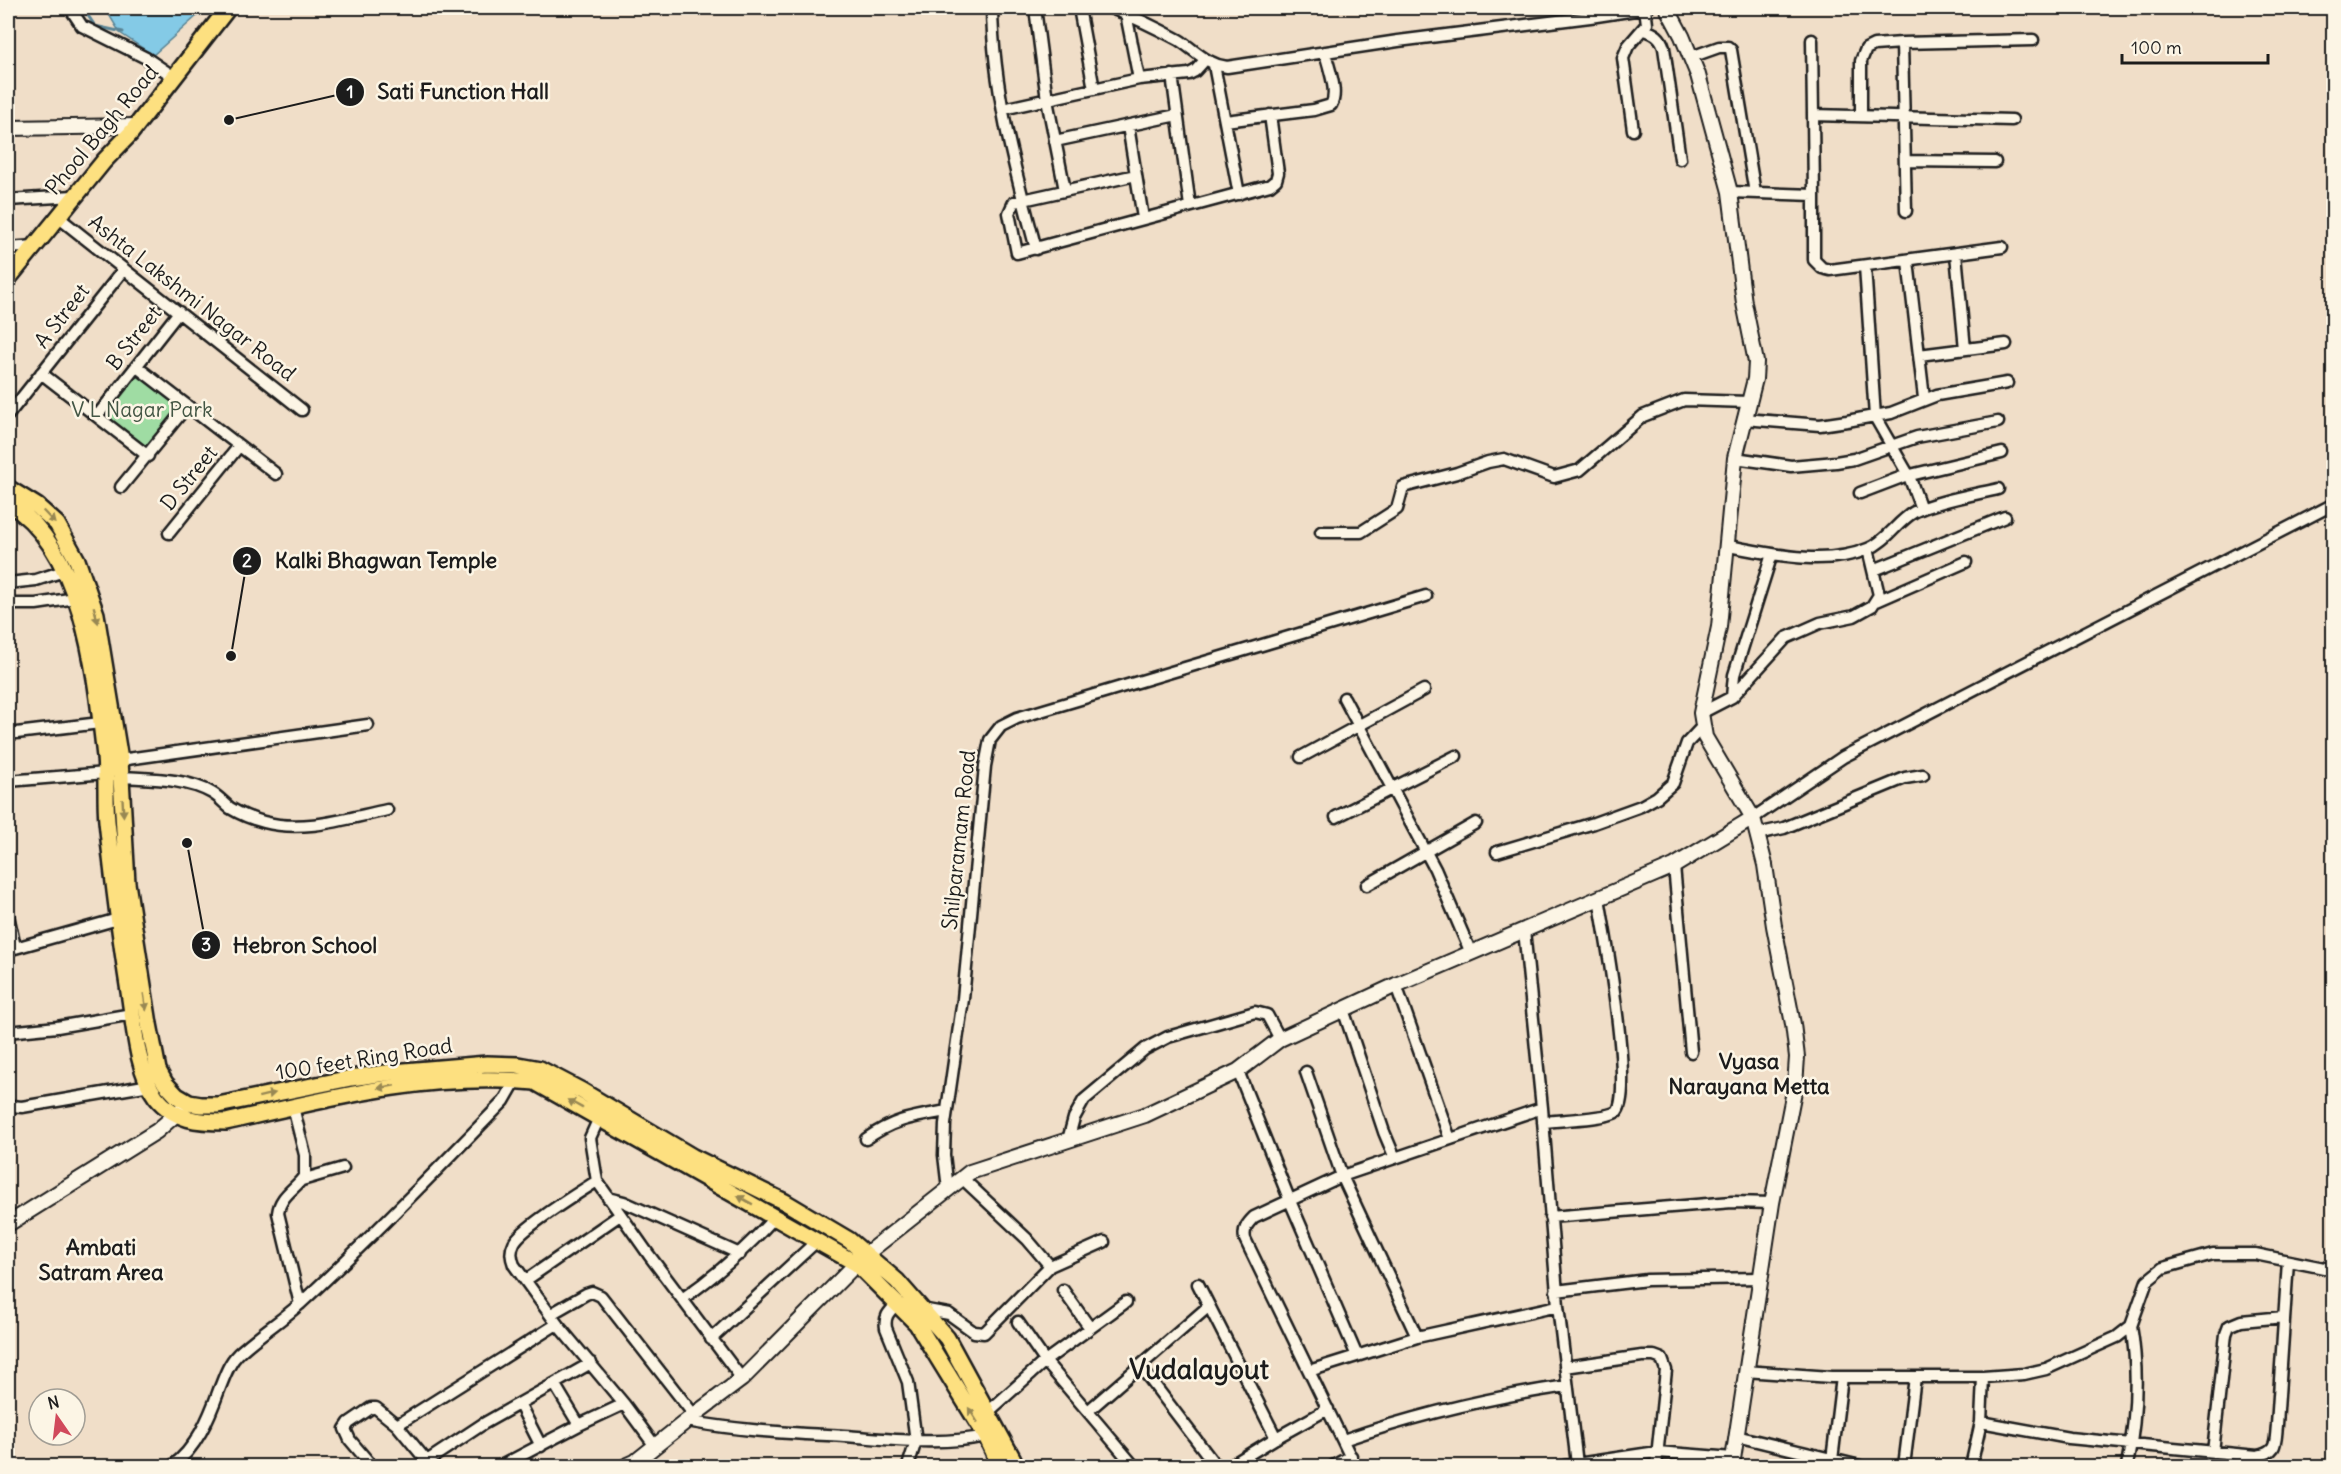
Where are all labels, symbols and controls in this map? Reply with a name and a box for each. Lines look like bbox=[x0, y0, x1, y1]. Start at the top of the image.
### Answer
scale bar bbox=[2122, 27, 2268, 65]
text: 100 m bbox=[2131, 36, 2182, 59]
street label: Phool Bagh Road bbox=[39, 59, 164, 200]
callout: Sati Function Hall bbox=[335, 72, 561, 112]
text: Sati Function Hall bbox=[377, 77, 549, 105]
text: 1 bbox=[346, 80, 354, 103]
street label: Ashta Lakshmi Nagar Road bbox=[83, 208, 301, 387]
street label: A Street bbox=[28, 278, 95, 353]
street label: B Street bbox=[100, 300, 167, 375]
park label: V L Nagar Park bbox=[71, 396, 213, 423]
street label: D Street bbox=[154, 440, 223, 516]
one-way arrow bbox=[42, 510, 56, 524]
callout: Kalki Bhagwan Temple bbox=[232, 541, 509, 581]
text: Kalki Bhagwan Temple bbox=[275, 546, 497, 574]
text: 2 bbox=[242, 549, 252, 572]
one-way arrow bbox=[92, 607, 101, 625]
street label: Shilparamam Road bbox=[936, 749, 981, 931]
one-way arrow bbox=[118, 799, 127, 818]
callout: Hebron School bbox=[191, 925, 389, 965]
text: Hebron School bbox=[233, 931, 377, 959]
text: 3 bbox=[201, 933, 211, 956]
one-way arrow bbox=[141, 992, 150, 1011]
street label: 100 feet Ring Road bbox=[274, 1031, 454, 1086]
district label: Vyasa Narayana Metta bbox=[1668, 1047, 1830, 1100]
one-way arrow bbox=[376, 1083, 395, 1092]
one-way arrow bbox=[258, 1090, 276, 1100]
one-way arrow bbox=[566, 1099, 583, 1109]
one-way arrow bbox=[736, 1195, 753, 1205]
district label: Ambati Satram Area bbox=[39, 1233, 164, 1286]
district label: Vudalayout bbox=[1129, 1352, 1269, 1386]
north arrow bbox=[27, 1387, 87, 1447]
text: N bbox=[46, 1391, 61, 1413]
one-way arrow bbox=[967, 1407, 978, 1423]

